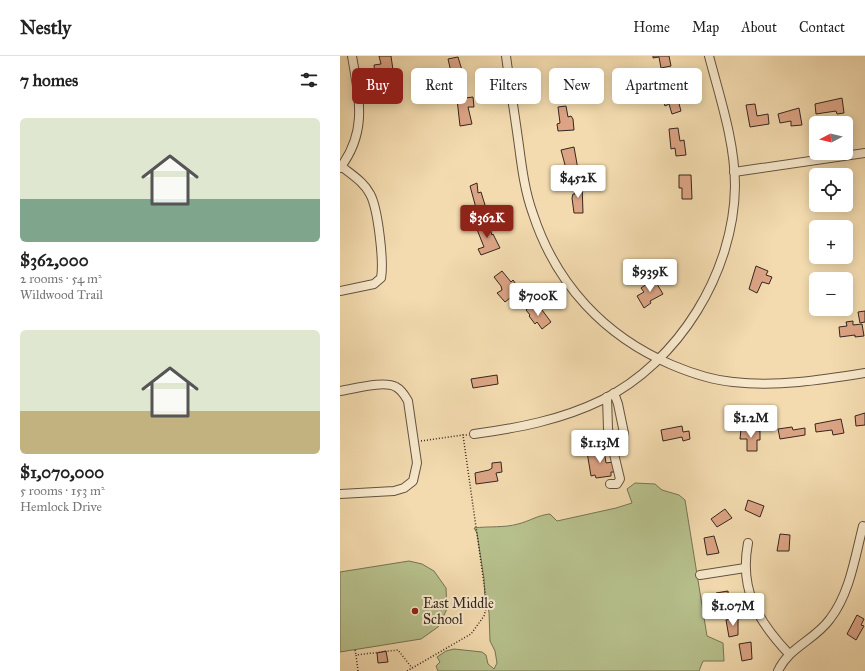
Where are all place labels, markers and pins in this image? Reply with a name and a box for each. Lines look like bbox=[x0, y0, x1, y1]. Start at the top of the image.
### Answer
pin: $452K bbox=[550, 165, 606, 199]
pin: $362K bbox=[459, 205, 515, 239]
pin: $939K bbox=[622, 259, 678, 293]
pin: $700K bbox=[510, 283, 566, 317]
pin: $1.2M bbox=[723, 405, 779, 439]
pin: $1.13M bbox=[567, 430, 633, 464]
pin: $1.07M bbox=[700, 593, 766, 627]
place label: East Middle School bbox=[423, 595, 494, 628]
marker: East Middle School bbox=[410, 606, 420, 616]

